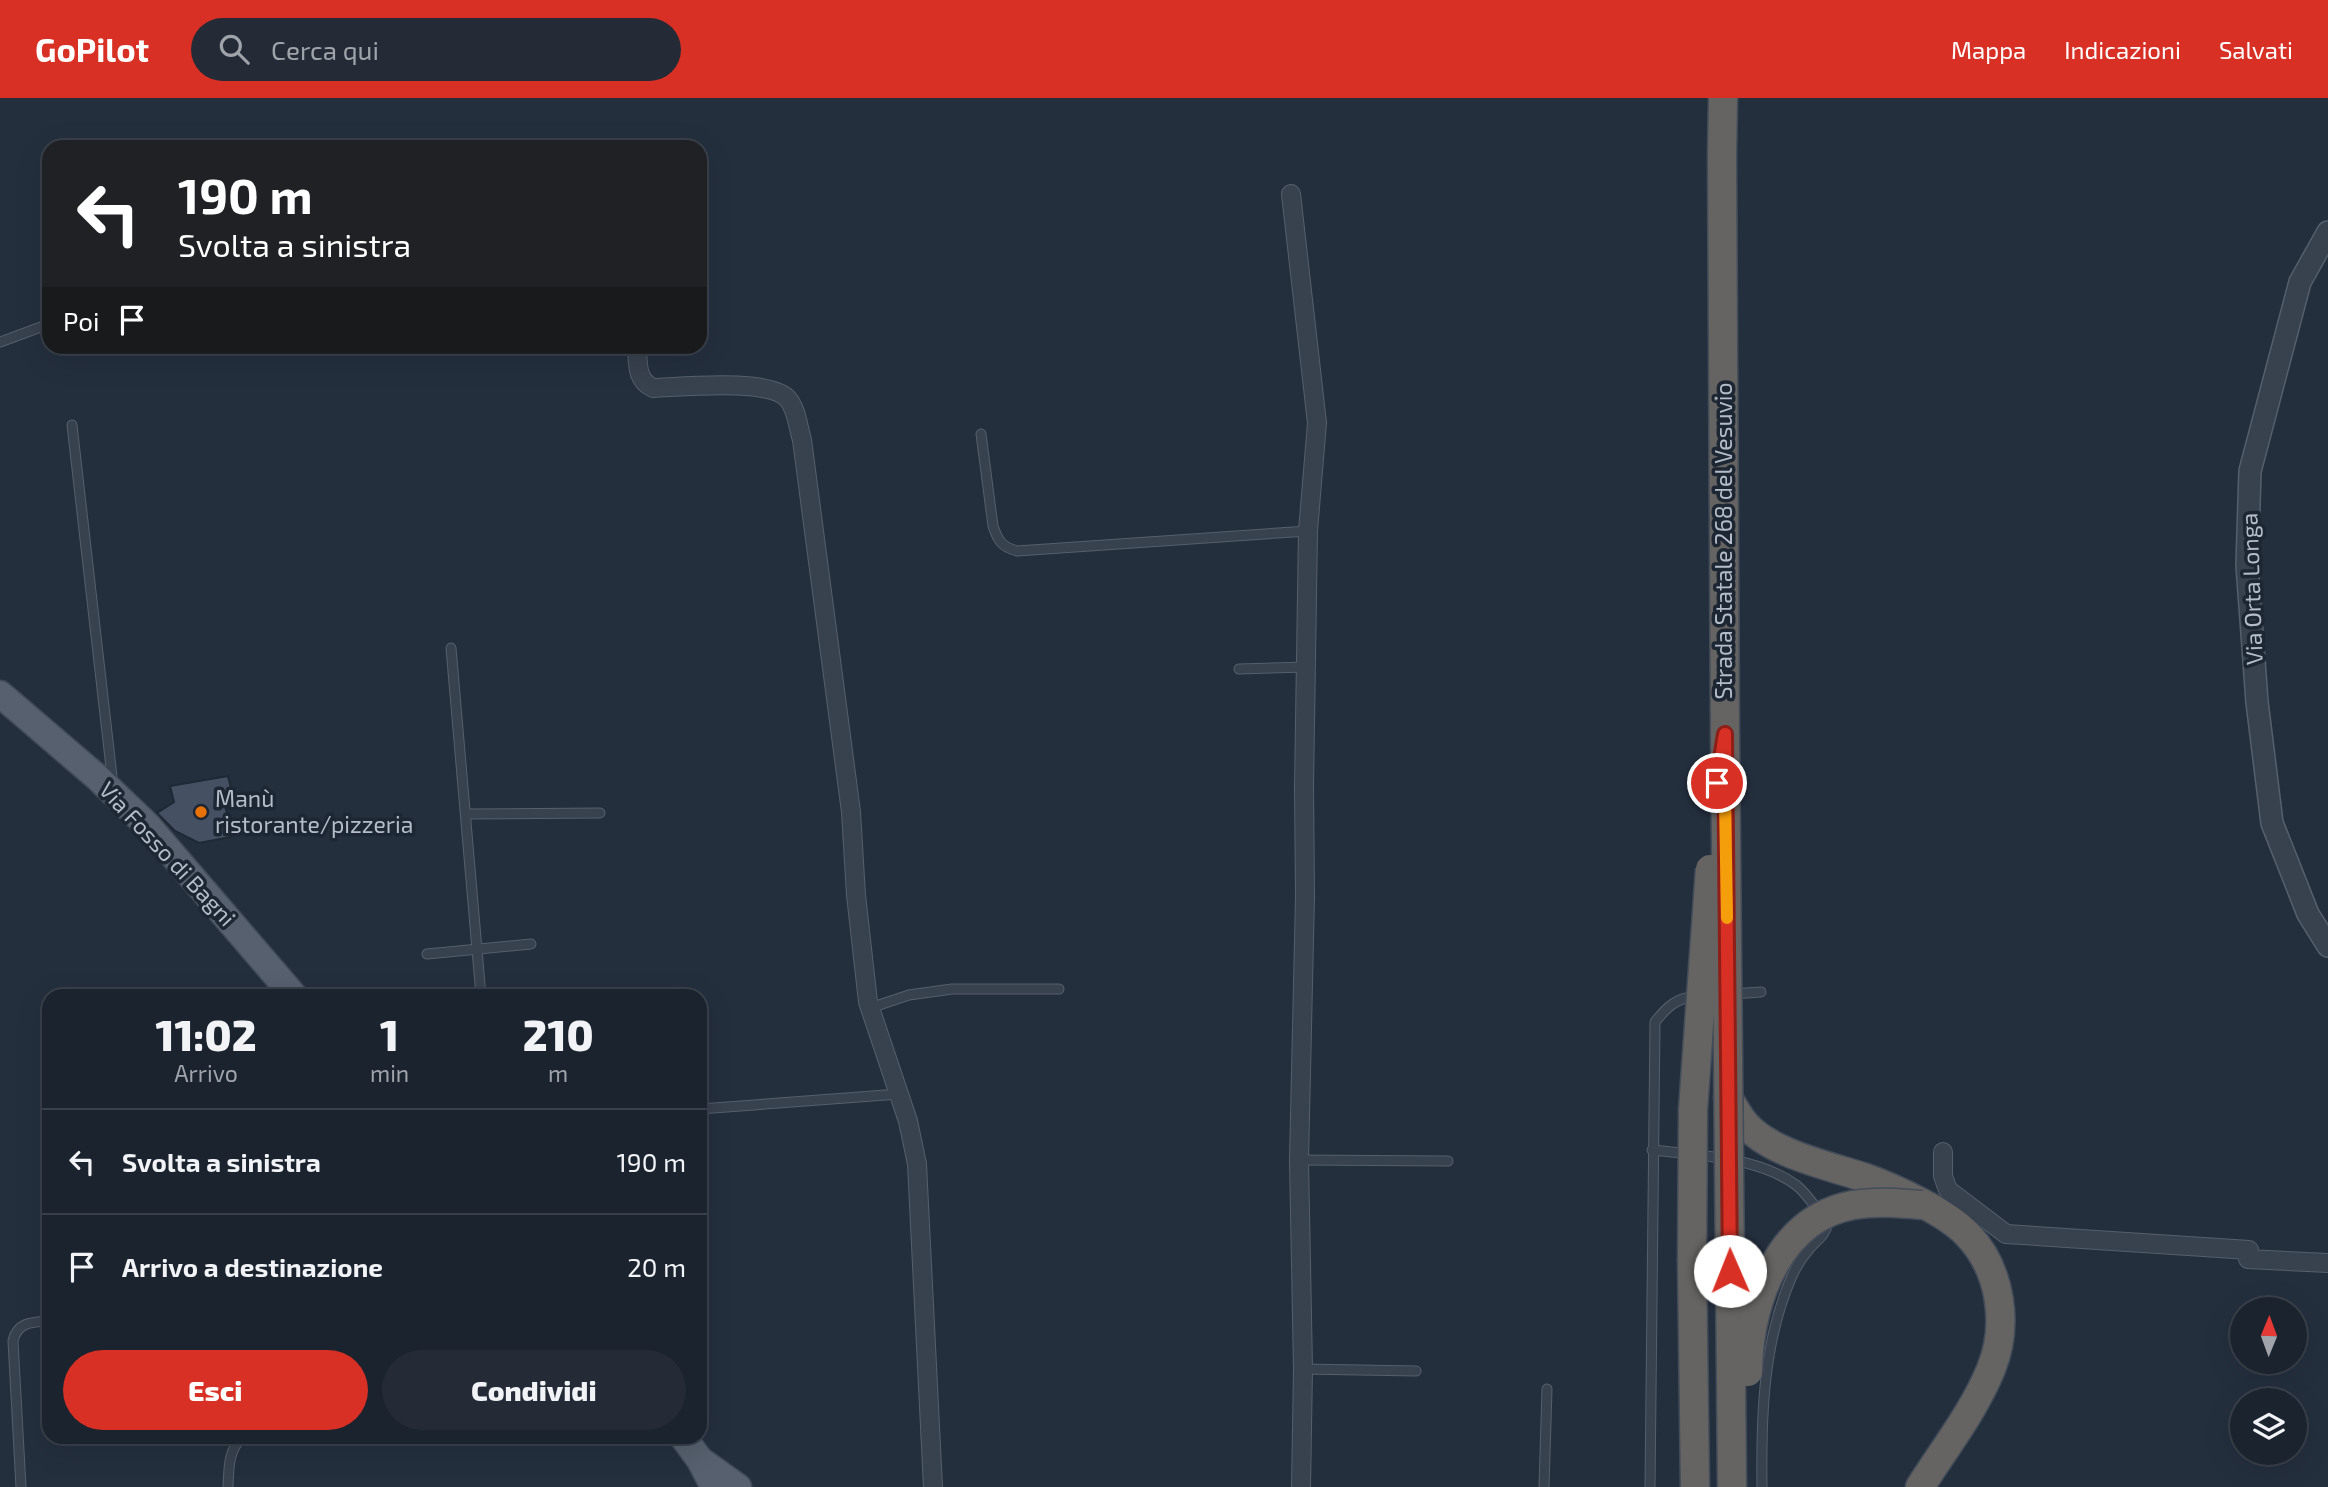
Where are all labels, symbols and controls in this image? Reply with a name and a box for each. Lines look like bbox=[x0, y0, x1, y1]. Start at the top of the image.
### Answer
search box bbox=[191, 18, 681, 81]
text: GoPilot bbox=[35, 29, 149, 69]
icon: search bbox=[215, 30, 253, 68]
text: Cerca qui bbox=[271, 34, 379, 65]
text: Mappa bbox=[1951, 35, 2026, 64]
text: Indicazioni bbox=[2064, 35, 2181, 64]
text: Salvati bbox=[2219, 35, 2293, 64]
text: 190 m bbox=[178, 165, 313, 224]
icon: left bbox=[63, 168, 154, 259]
text: Svolta a sinistra bbox=[178, 225, 411, 263]
icon: arrive bbox=[113, 301, 151, 339]
text: Poi bbox=[63, 305, 99, 336]
street label: Strada Statale 268 del Vesuvio bbox=[1709, 383, 1737, 699]
street label: Via Orta Longa bbox=[2234, 513, 2268, 666]
pin bbox=[1687, 753, 1747, 813]
icon: arrive bbox=[1698, 764, 1736, 802]
street label: Via Fosso di Bagni bbox=[94, 775, 242, 931]
place label: Manù ristorante/pizzeria bbox=[215, 784, 413, 838]
marker: Manù ristorante/pizzeria bbox=[193, 804, 209, 820]
text: 11:02 bbox=[155, 1009, 257, 1059]
text: 1 bbox=[380, 1009, 399, 1059]
text: 210 bbox=[523, 1009, 594, 1059]
text: Arrivo bbox=[174, 1059, 238, 1087]
text: min bbox=[370, 1059, 409, 1087]
text: m bbox=[548, 1059, 568, 1087]
icon: left bbox=[63, 1143, 101, 1181]
text: Svolta a sinistra bbox=[122, 1146, 321, 1177]
text: 190 m bbox=[617, 1146, 686, 1177]
position arrow bbox=[1693, 1234, 1767, 1308]
icon: arrive bbox=[63, 1248, 101, 1286]
text: Arrivo a destinazione bbox=[122, 1251, 383, 1282]
text: 20 m bbox=[627, 1251, 686, 1282]
north arrow bbox=[2230, 1297, 2306, 1374]
map controls bbox=[2230, 1297, 2307, 1465]
button: Esci bbox=[63, 1350, 368, 1430]
button: Condividi bbox=[382, 1350, 686, 1430]
button: layers bbox=[2230, 1388, 2307, 1465]

